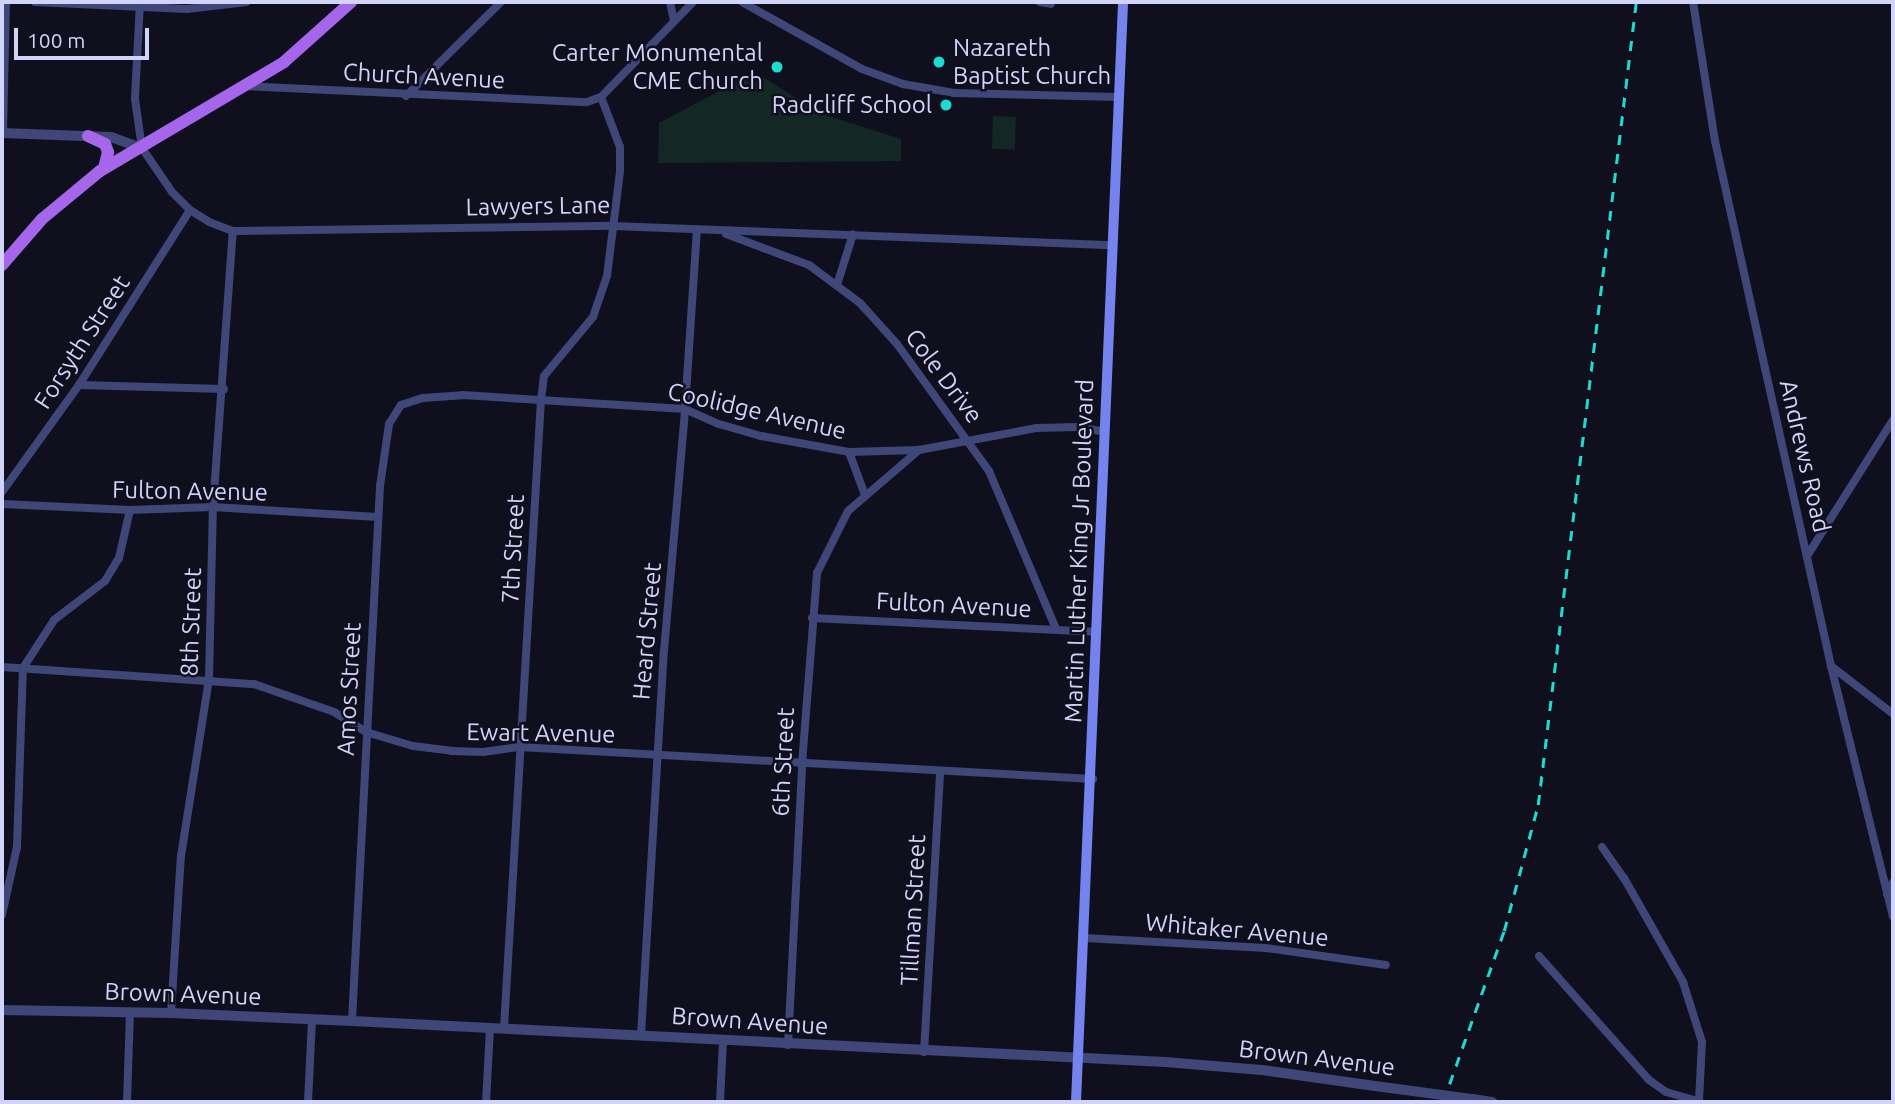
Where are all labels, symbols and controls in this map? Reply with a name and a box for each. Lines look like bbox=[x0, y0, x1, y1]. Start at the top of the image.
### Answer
scale bar bbox=[18, 14, 152, 58]
text: 100 m bbox=[27, 28, 85, 52]
place label: Nazareth Baptist Church bbox=[953, 34, 1111, 90]
place label: Carter Monumental CME Church bbox=[552, 39, 763, 95]
marker: Nazareth Baptist Church bbox=[931, 54, 947, 70]
street label: Church Avenue bbox=[342, 57, 506, 95]
marker: Carter Monumental CME Church bbox=[769, 59, 785, 75]
place label: Radcliff School bbox=[772, 91, 932, 119]
marker: Radcliff School bbox=[938, 97, 954, 113]
street label: Lawyers Lane bbox=[465, 190, 611, 222]
street label: Forsyth Street bbox=[28, 270, 136, 414]
street label: Cole Drive bbox=[899, 323, 989, 429]
street label: Coolidge Avenue bbox=[665, 376, 849, 446]
street label: Andrews Road bbox=[1773, 377, 1837, 535]
street label: Martin Luther King Jr Boulevard bbox=[1059, 379, 1099, 723]
street label: Fulton Avenue bbox=[112, 475, 268, 507]
street label: 7th Street bbox=[496, 494, 530, 604]
street label: Heard Street bbox=[627, 561, 667, 701]
street label: 8th Street bbox=[175, 567, 207, 677]
street label: Fulton Avenue bbox=[875, 587, 1033, 623]
street label: Amos Street bbox=[331, 622, 367, 756]
street label: 6th Street bbox=[766, 707, 800, 817]
street label: Ewart Avenue bbox=[466, 717, 616, 749]
street label: Tillman Street bbox=[895, 834, 931, 986]
street label: Whitaker Avenue bbox=[1144, 908, 1330, 952]
street label: Brown Avenue bbox=[104, 977, 262, 1011]
street label: Brown Avenue bbox=[671, 1001, 829, 1041]
street label: Brown Avenue bbox=[1237, 1034, 1397, 1082]

